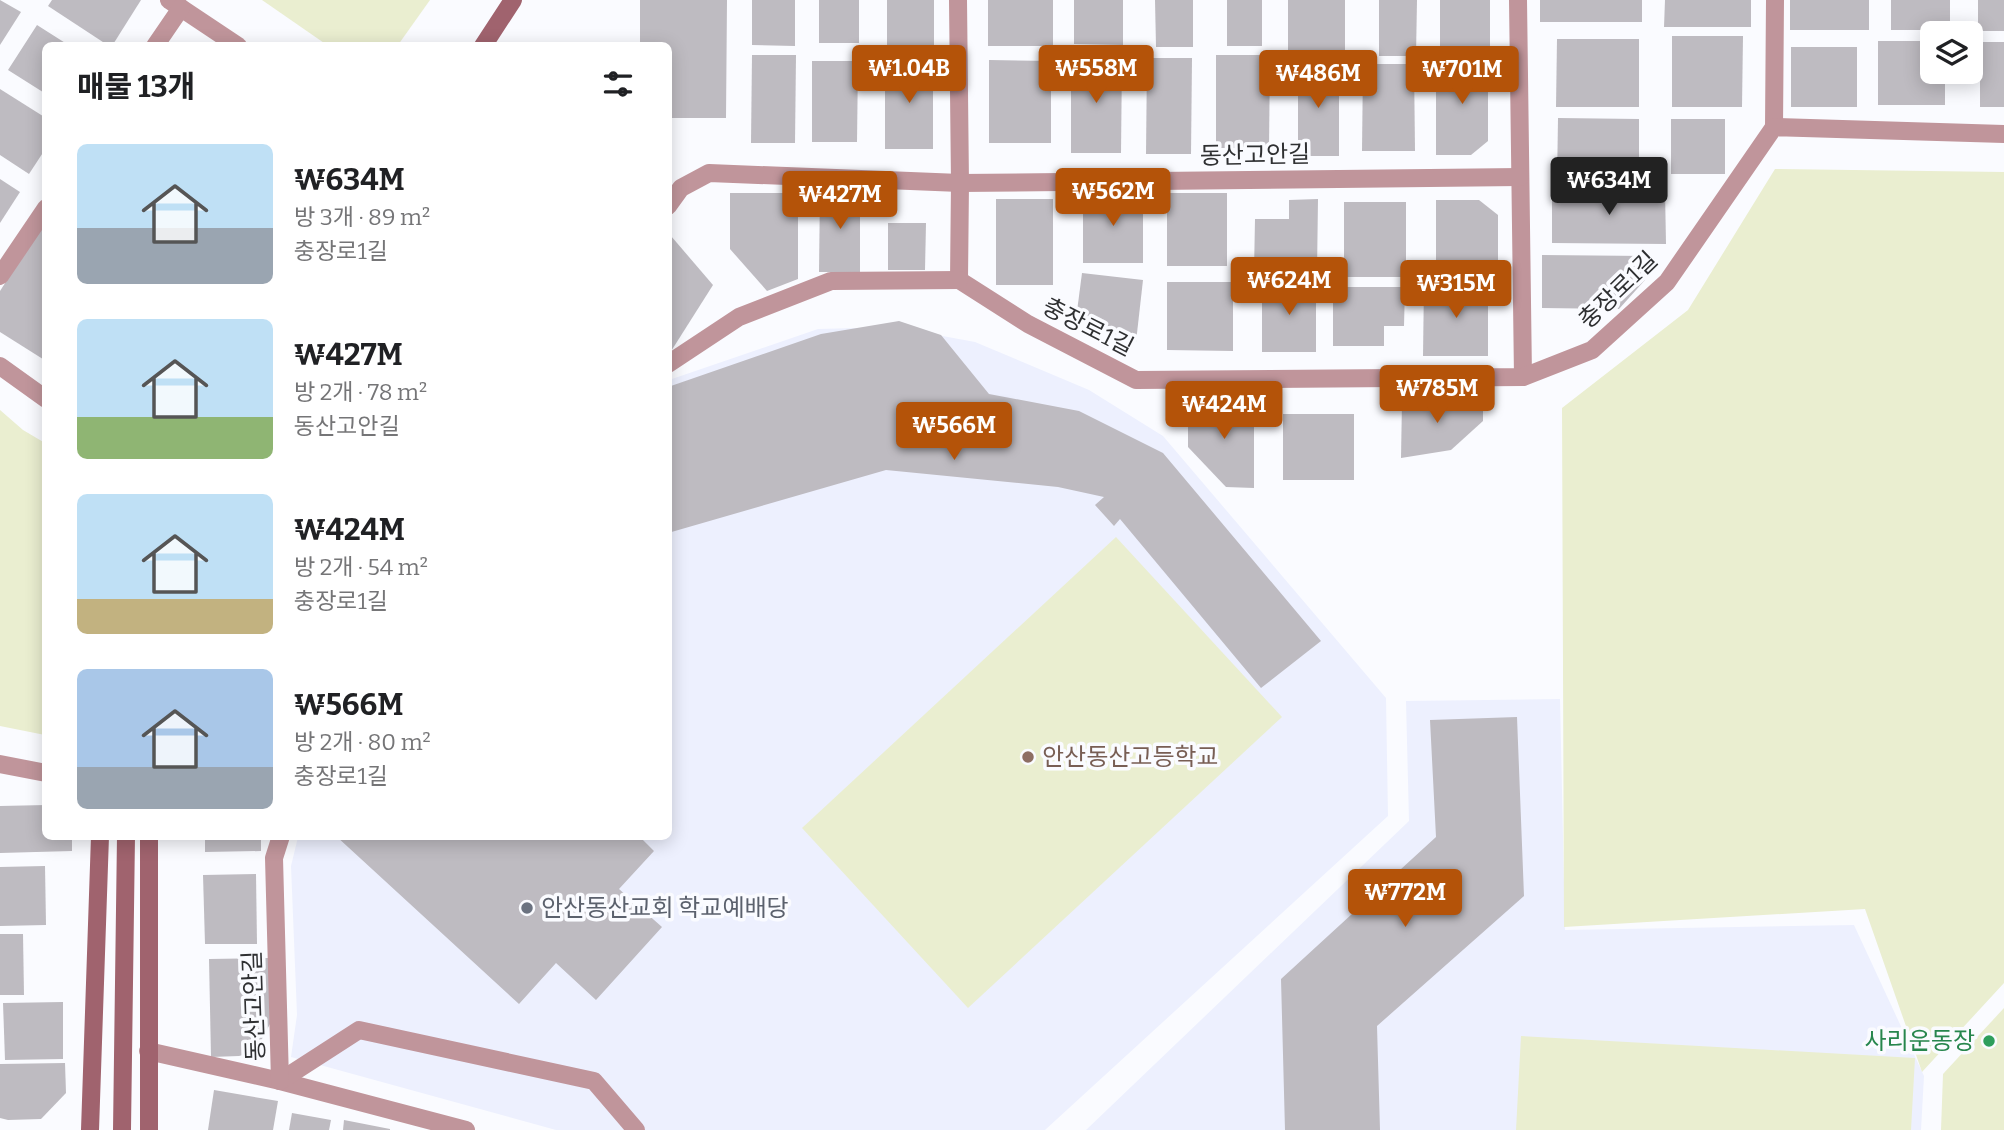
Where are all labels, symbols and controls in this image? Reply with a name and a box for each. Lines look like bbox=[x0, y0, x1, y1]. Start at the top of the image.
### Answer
map controls bbox=[1920, 21, 1983, 84]
button: layers bbox=[1920, 21, 1983, 84]
pin: ₩1.04B bbox=[852, 46, 966, 105]
pin: ₩558M bbox=[1047, 46, 1145, 105]
pin: ₩701M bbox=[1413, 46, 1511, 106]
pin: ₩486M bbox=[1269, 50, 1367, 110]
text: ₩1.04B bbox=[868, 54, 950, 82]
text: ₩558M bbox=[1055, 54, 1137, 82]
text: ₩701M bbox=[1422, 55, 1502, 83]
text: ₩486M bbox=[1275, 59, 1361, 87]
icon: filters bbox=[599, 65, 637, 103]
text: 매물 13개 bbox=[77, 69, 195, 105]
street label: 동산고안길 bbox=[1200, 140, 1310, 170]
pin: ₩634M bbox=[1560, 158, 1658, 217]
text: ₩634M bbox=[294, 162, 405, 198]
text: ₩634M bbox=[1567, 166, 1651, 194]
pin: ₩562M bbox=[1064, 168, 1162, 228]
icon: home bbox=[133, 172, 217, 256]
pin: ₩427M bbox=[791, 172, 889, 231]
text: ₩562M bbox=[1071, 177, 1155, 205]
text: ₩427M bbox=[798, 180, 882, 208]
text: 방 3개 · 89 m² bbox=[294, 203, 430, 231]
text: 충장로1길 bbox=[294, 237, 388, 265]
street label: 충장로1길 bbox=[1573, 246, 1663, 334]
pin: ₩624M bbox=[1240, 258, 1338, 317]
pin: ₩315M bbox=[1407, 260, 1505, 320]
text: ₩624M bbox=[1247, 266, 1331, 294]
text: ₩315M bbox=[1416, 269, 1496, 297]
street label: 충장로1길 bbox=[1038, 292, 1138, 362]
text: ₩427M bbox=[294, 337, 403, 373]
icon: home bbox=[133, 347, 217, 431]
pin: ₩785M bbox=[1388, 366, 1486, 425]
text: ₩785M bbox=[1396, 374, 1478, 402]
text: 방 2개 · 78 m² bbox=[294, 378, 427, 406]
pin: ₩424M bbox=[1175, 382, 1273, 441]
text: ₩424M bbox=[1181, 390, 1267, 418]
pin: ₩566M bbox=[905, 402, 1003, 462]
text: ₩566M bbox=[912, 411, 996, 439]
text: 동산고안길 bbox=[294, 412, 400, 440]
text: ₩424M bbox=[294, 512, 405, 548]
icon: home bbox=[133, 522, 217, 606]
text: 방 2개 · 54 m² bbox=[294, 553, 428, 581]
text: 충장로1길 bbox=[294, 587, 388, 615]
text: ₩566M bbox=[294, 687, 404, 723]
icon: home bbox=[133, 697, 217, 781]
text: 방 2개 · 80 m² bbox=[294, 728, 431, 756]
place label: 안산동산고등학교 bbox=[1042, 743, 1219, 771]
marker: 안산동산고등학교 bbox=[1020, 749, 1036, 765]
text: 충장로1길 bbox=[294, 762, 388, 790]
pin: ₩772M bbox=[1356, 870, 1454, 929]
text: ₩772M bbox=[1364, 878, 1446, 906]
place label: 안산동산교회 학교예배당 bbox=[541, 894, 789, 922]
marker: 안산동산교회 학교예배당 bbox=[519, 900, 535, 916]
street label: 동산고안길 bbox=[238, 950, 270, 1062]
place label: 사리운동장 bbox=[1865, 1027, 1975, 1055]
marker: 사리운동장 bbox=[1981, 1033, 1997, 1049]

